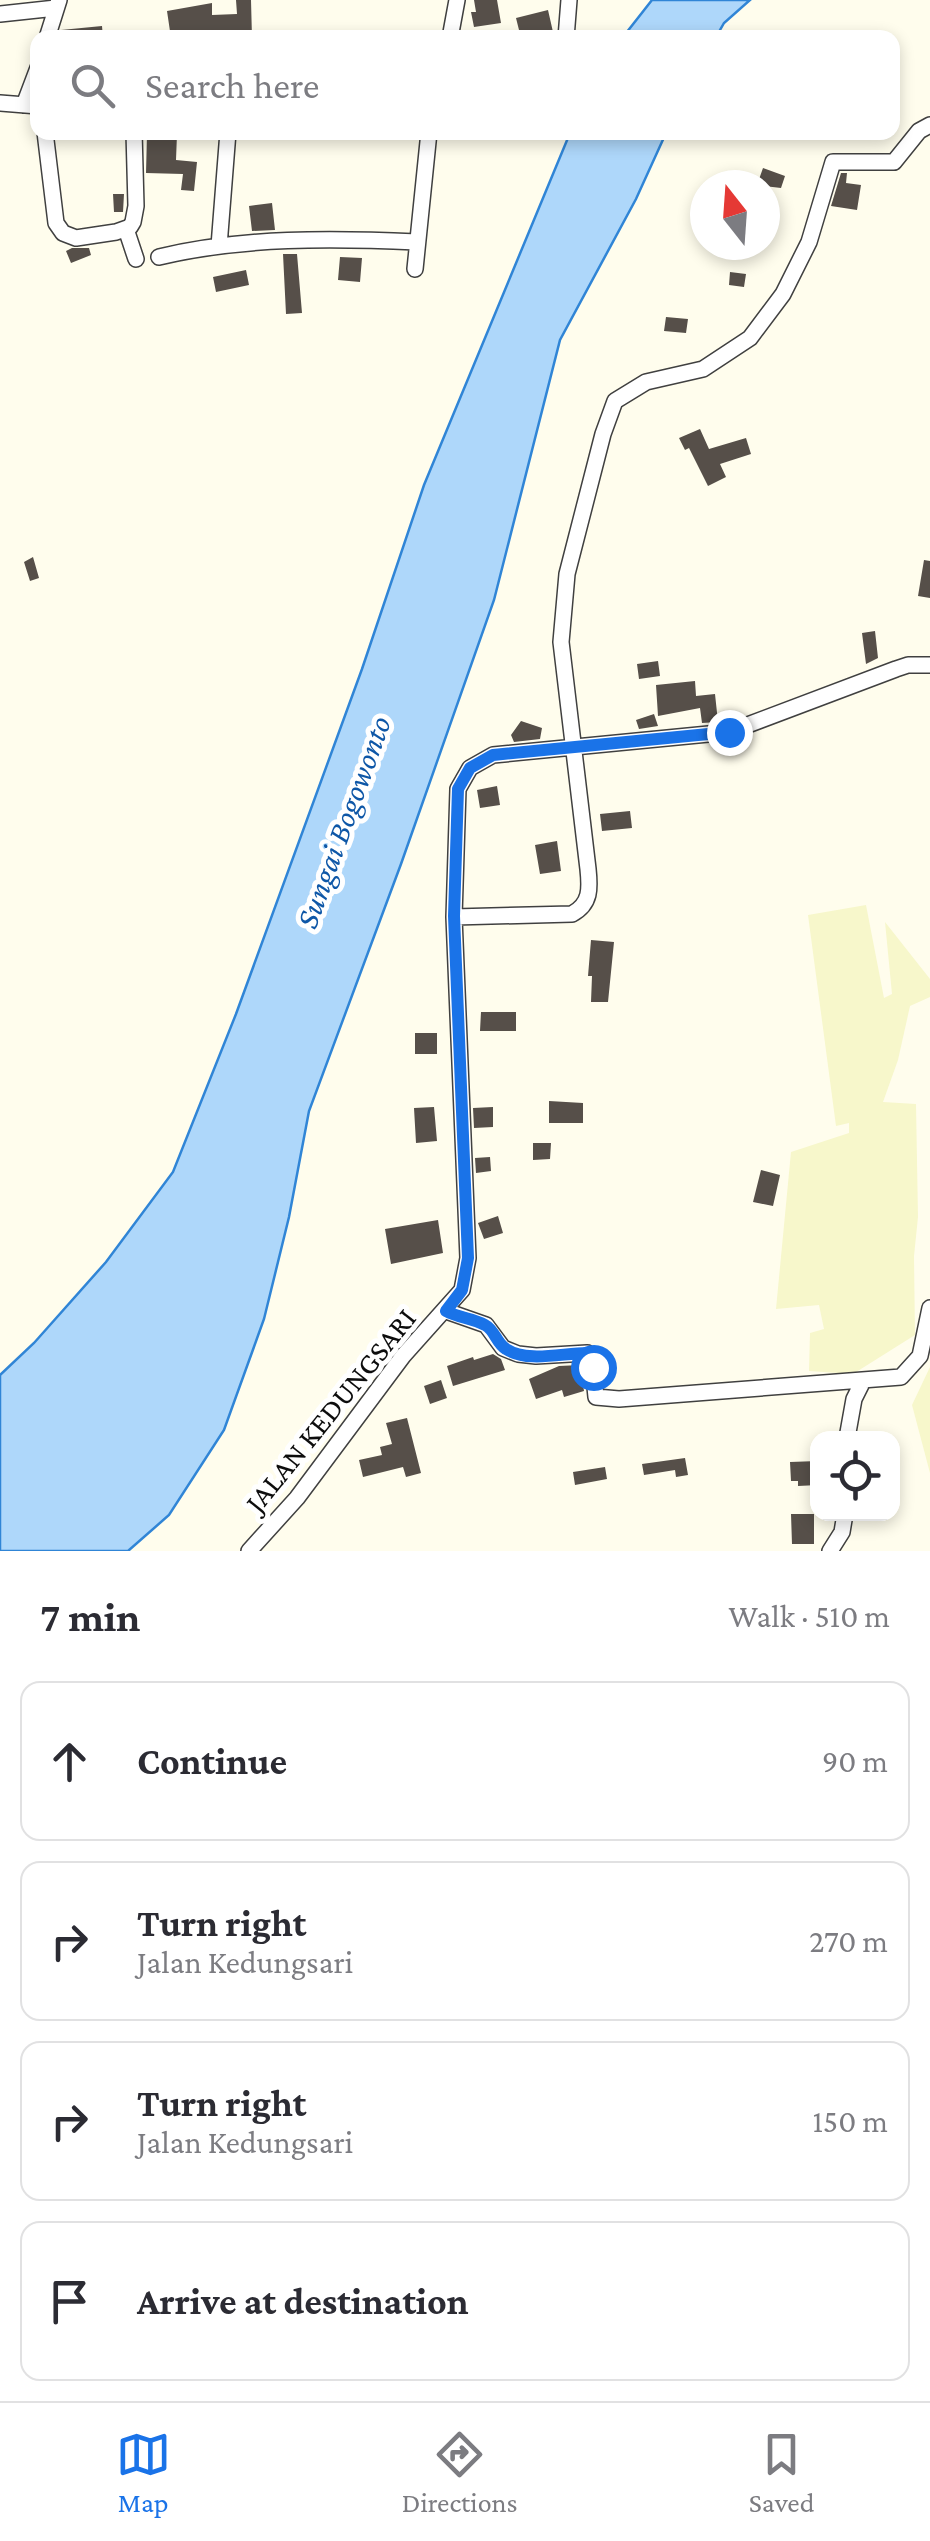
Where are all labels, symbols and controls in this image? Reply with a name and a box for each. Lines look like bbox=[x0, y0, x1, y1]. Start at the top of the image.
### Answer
search box bbox=[30, 30, 900, 140]
icon: search bbox=[65, 58, 120, 113]
text: Search here bbox=[145, 64, 319, 106]
north arrow bbox=[690, 170, 780, 260]
route end bbox=[707, 710, 753, 756]
water label: Sungai Bogowonto bbox=[288, 711, 398, 933]
street label: JALAN KEDUNGSARI bbox=[236, 1302, 422, 1521]
route start bbox=[571, 1345, 617, 1391]
map controls bbox=[810, 1431, 900, 1521]
button: locate bbox=[810, 1431, 900, 1521]
text: 7 min bbox=[40, 1593, 140, 1640]
text: Walk · 510 m bbox=[729, 1598, 890, 1634]
icon: ahead bbox=[42, 1734, 97, 1789]
text: Continue bbox=[137, 1740, 287, 1782]
text: 90 m bbox=[822, 1743, 888, 1779]
text: Turn right bbox=[137, 1902, 306, 1944]
icon: right bbox=[42, 1914, 97, 1969]
text: 270 m bbox=[809, 1923, 888, 1959]
text: Jalan Kedungsari bbox=[137, 1944, 353, 1980]
text: Turn right bbox=[137, 2082, 306, 2124]
icon: right bbox=[42, 2094, 97, 2149]
text: 150 m bbox=[812, 2103, 888, 2139]
text: Jalan Kedungsari bbox=[137, 2124, 353, 2160]
icon: arrive bbox=[42, 2274, 97, 2329]
text: Arrive at destination bbox=[137, 2280, 469, 2322]
tab: Map bbox=[116, 2427, 171, 2518]
tab: Directions bbox=[402, 2427, 518, 2518]
tab: Saved bbox=[749, 2427, 814, 2518]

